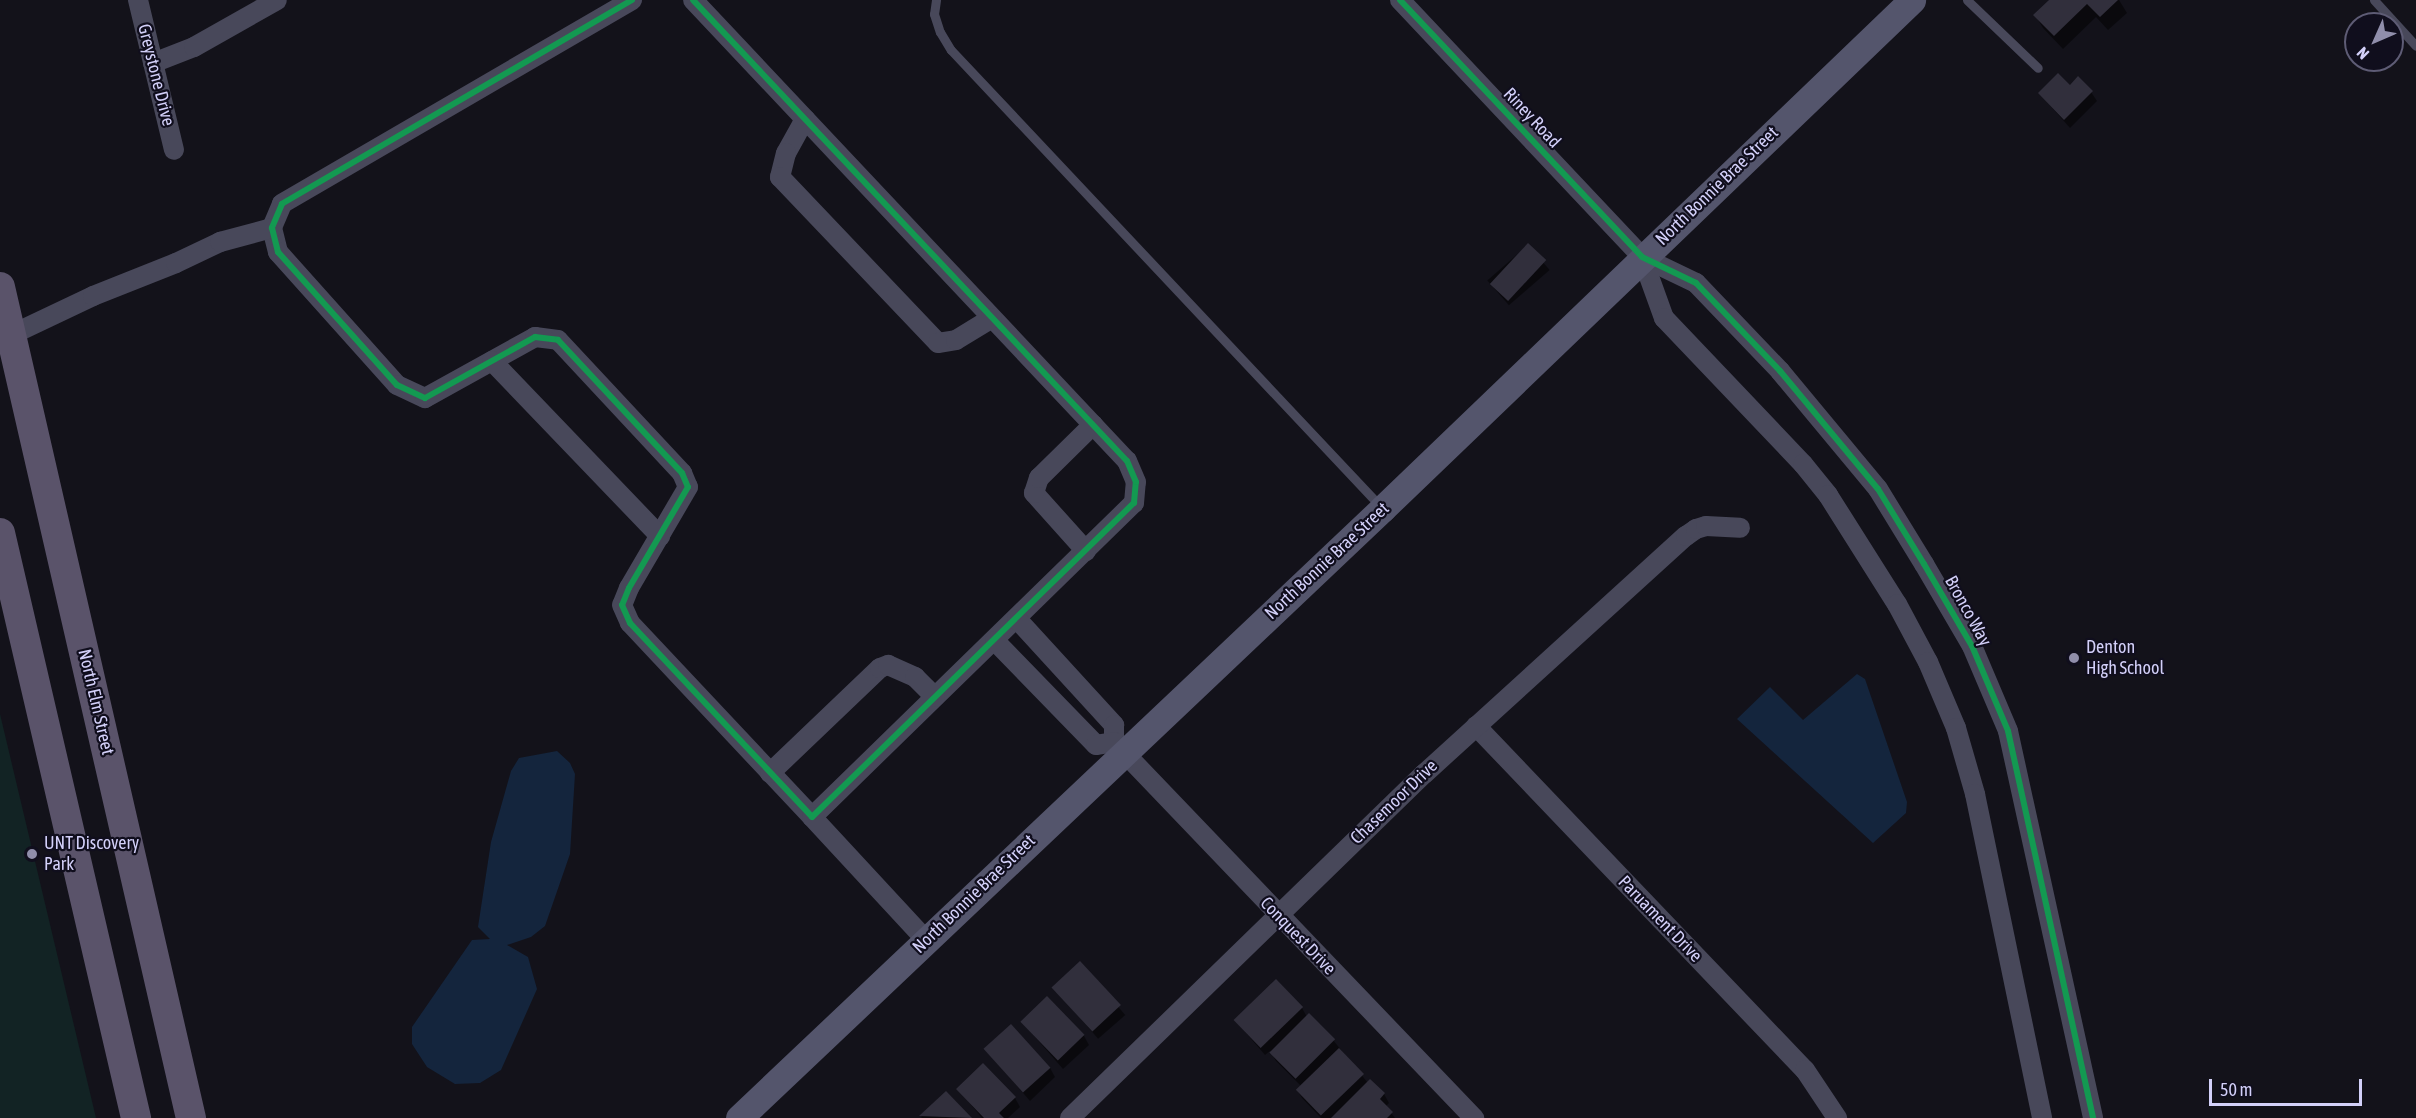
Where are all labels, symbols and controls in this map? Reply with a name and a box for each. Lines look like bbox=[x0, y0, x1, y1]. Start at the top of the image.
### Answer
north arrow bbox=[2344, 12, 2404, 72]
street label: Greystone Drive bbox=[133, 22, 179, 128]
text: N bbox=[2353, 44, 2372, 63]
street label: Riney Road bbox=[1499, 84, 1565, 152]
street label: North Bonnie Brae Street bbox=[1651, 122, 1783, 250]
street label: North Bonnie Brae Street bbox=[1260, 498, 1394, 624]
street label: Bronco Way bbox=[1940, 572, 1996, 650]
place label: Denton High School bbox=[2086, 637, 2164, 680]
street label: North Elm Street bbox=[73, 647, 119, 757]
marker: Denton High School bbox=[2067, 651, 2081, 665]
street label: Chasemoor Drive bbox=[1346, 755, 1442, 849]
street label: North Bonnie Brae Street bbox=[908, 830, 1040, 958]
place label: UNT Discovery Park bbox=[44, 833, 139, 876]
marker: UNT Discovery Park bbox=[25, 847, 39, 861]
street label: Paruament Drive bbox=[1613, 871, 1707, 967]
street label: Conquest Drive bbox=[1256, 893, 1340, 979]
scale bar bbox=[2212, 1067, 2365, 1105]
text: 50 m bbox=[2220, 1079, 2252, 1100]

